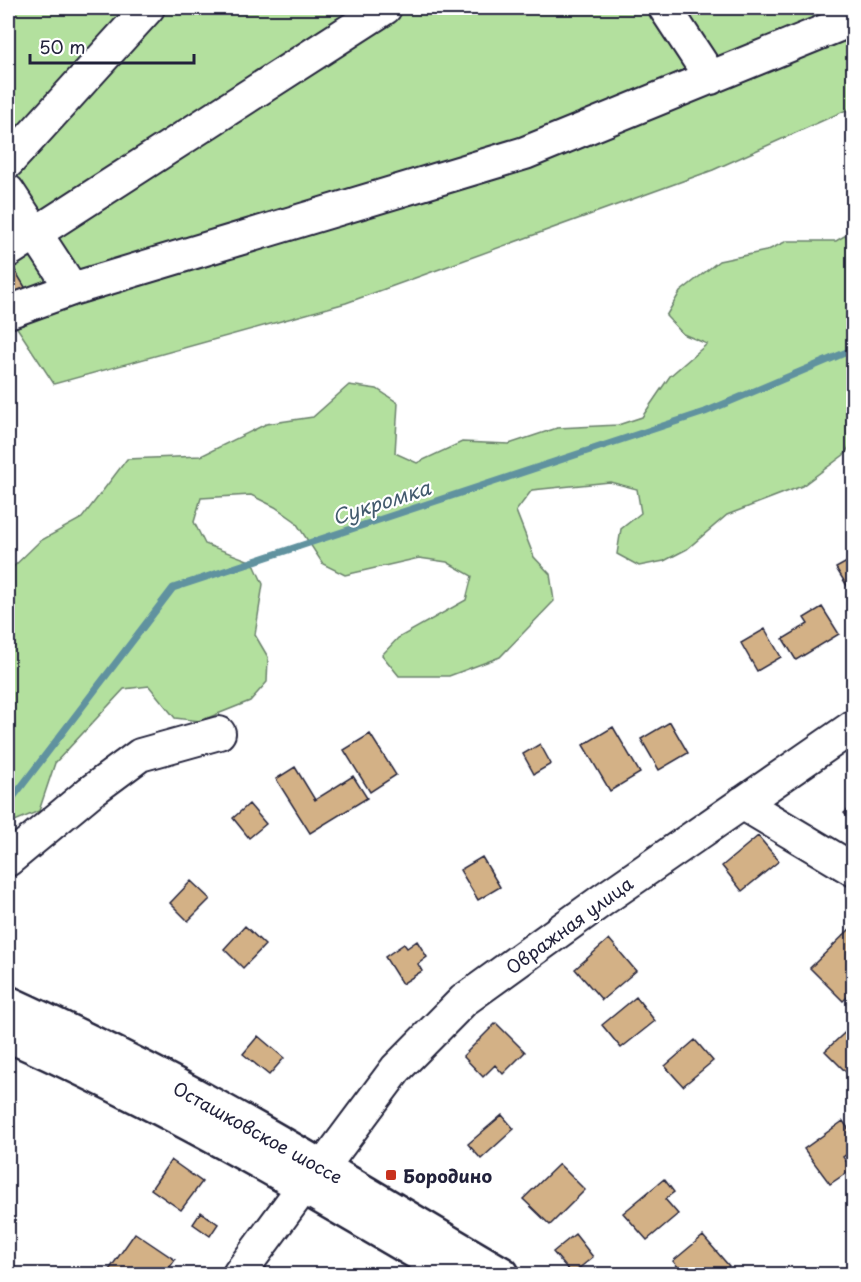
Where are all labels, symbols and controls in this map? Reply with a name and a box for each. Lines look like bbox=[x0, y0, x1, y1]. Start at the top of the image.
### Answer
scale bar bbox=[30, 27, 194, 65]
text: 50 m bbox=[39, 33, 86, 60]
water label: Сукромка bbox=[328, 472, 435, 532]
street label: Овражная улица bbox=[500, 869, 639, 980]
street label: Осташковское шоссе bbox=[168, 1074, 348, 1190]
place label: Бородино bbox=[403, 1162, 492, 1189]
marker: Бородино bbox=[384, 1168, 398, 1182]

